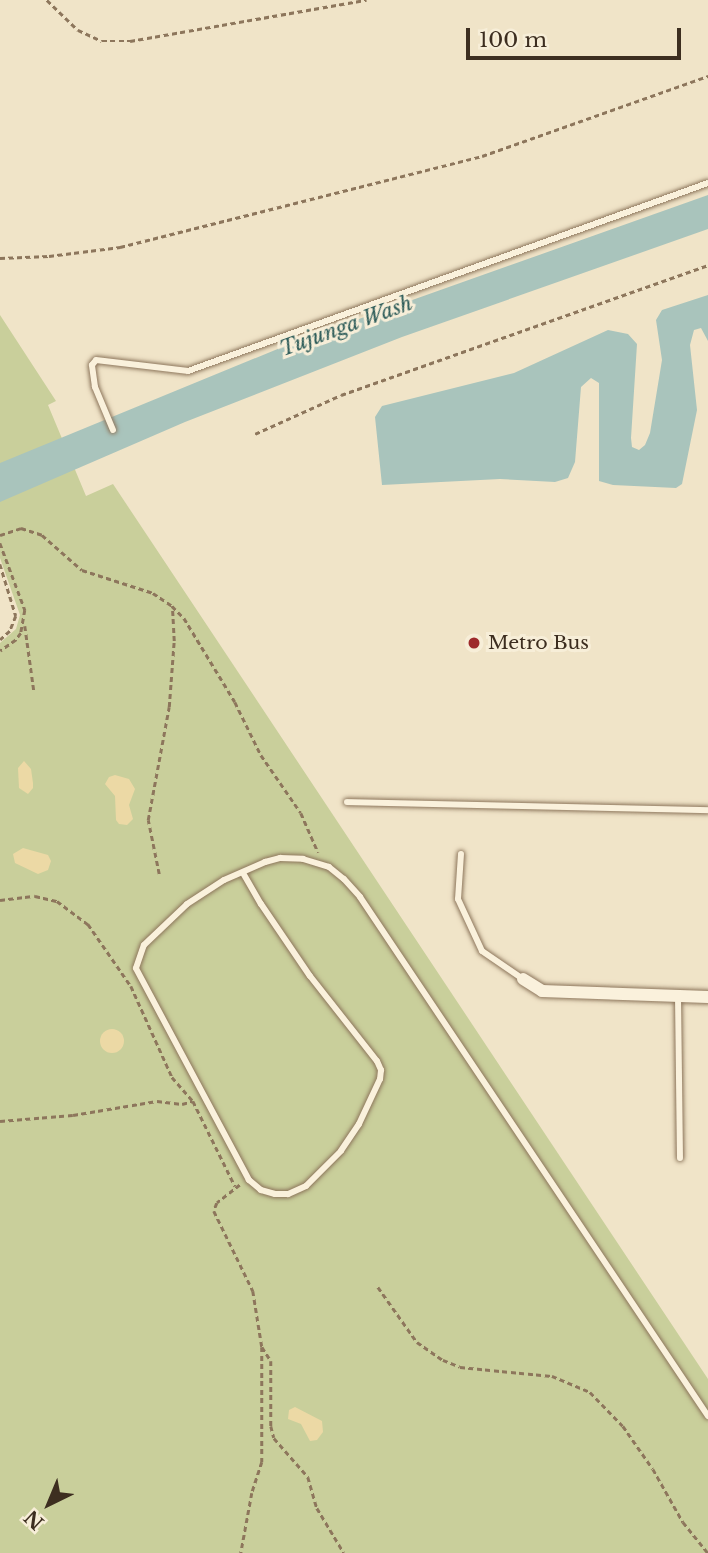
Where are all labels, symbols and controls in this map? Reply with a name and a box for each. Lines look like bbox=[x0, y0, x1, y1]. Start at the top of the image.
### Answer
scale bar bbox=[470, 14, 685, 58]
text: 100 m bbox=[479, 27, 547, 53]
water label: Tujunga Wash bbox=[276, 290, 416, 362]
place label: Metro Bus bbox=[488, 632, 589, 654]
marker: Metro Bus bbox=[466, 635, 482, 651]
north arrow bbox=[14, 1469, 84, 1539]
text: N bbox=[20, 1505, 49, 1534]

